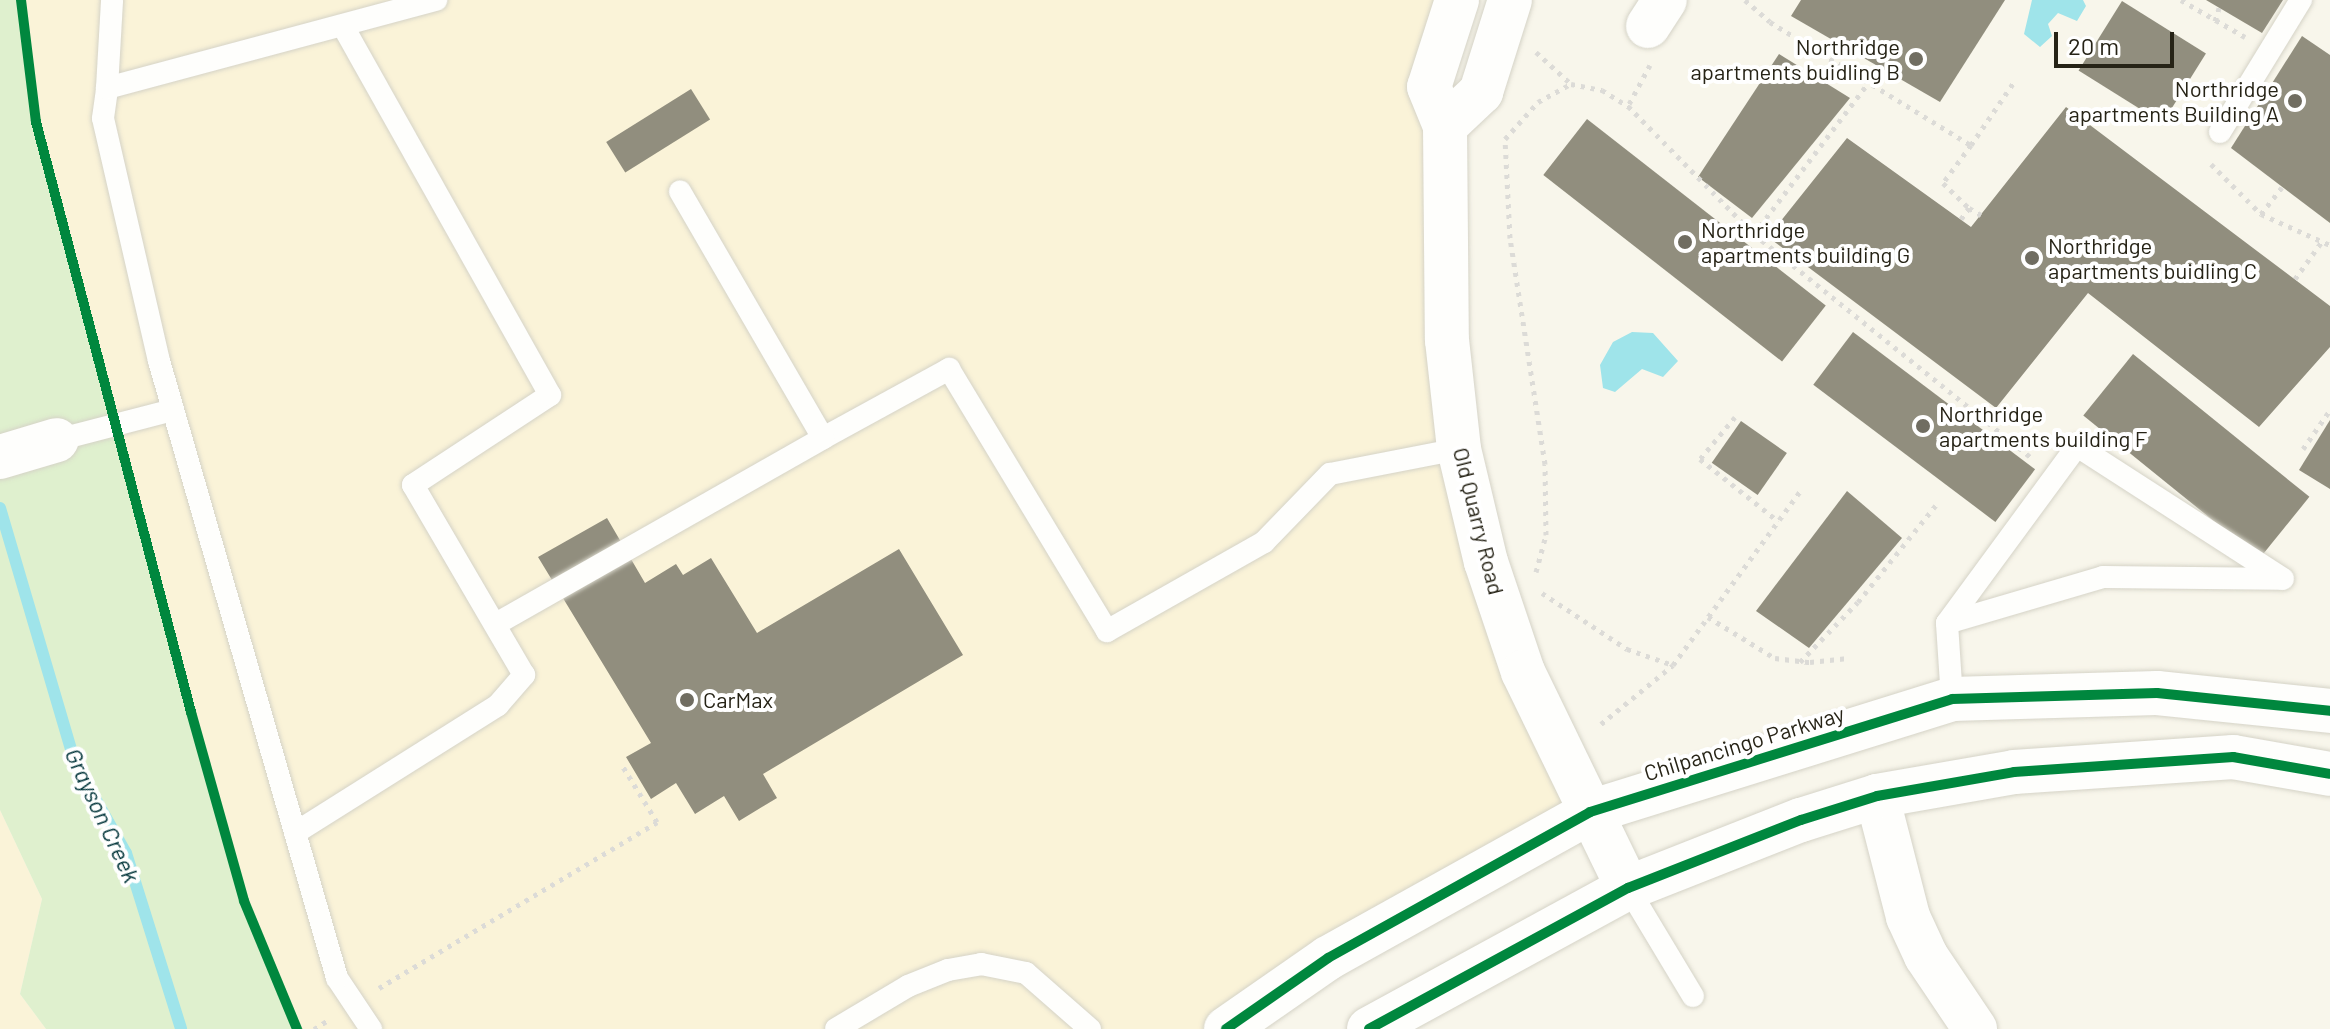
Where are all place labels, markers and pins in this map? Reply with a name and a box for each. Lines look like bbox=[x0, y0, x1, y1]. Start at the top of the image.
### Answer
place label: Northridge apartments buidling B bbox=[1691, 33, 1900, 84]
marker: Northridge apartments buidling B bbox=[1907, 50, 1925, 68]
place label: Northridge apartments Building A bbox=[2068, 75, 2279, 126]
marker: Northridge apartments Building A bbox=[2286, 92, 2304, 110]
place label: Northridge apartments building G bbox=[1701, 216, 1910, 268]
place label: Northridge apartments buidling C bbox=[2048, 232, 2257, 284]
marker: Northridge apartments building G bbox=[1676, 233, 1694, 251]
marker: Northridge apartments buidling C bbox=[2023, 249, 2041, 267]
place label: Northridge apartments building F bbox=[1939, 400, 2147, 452]
marker: Northridge apartments building F bbox=[1914, 417, 1932, 435]
place label: CarMax bbox=[703, 687, 773, 713]
marker: CarMax bbox=[678, 691, 696, 709]

